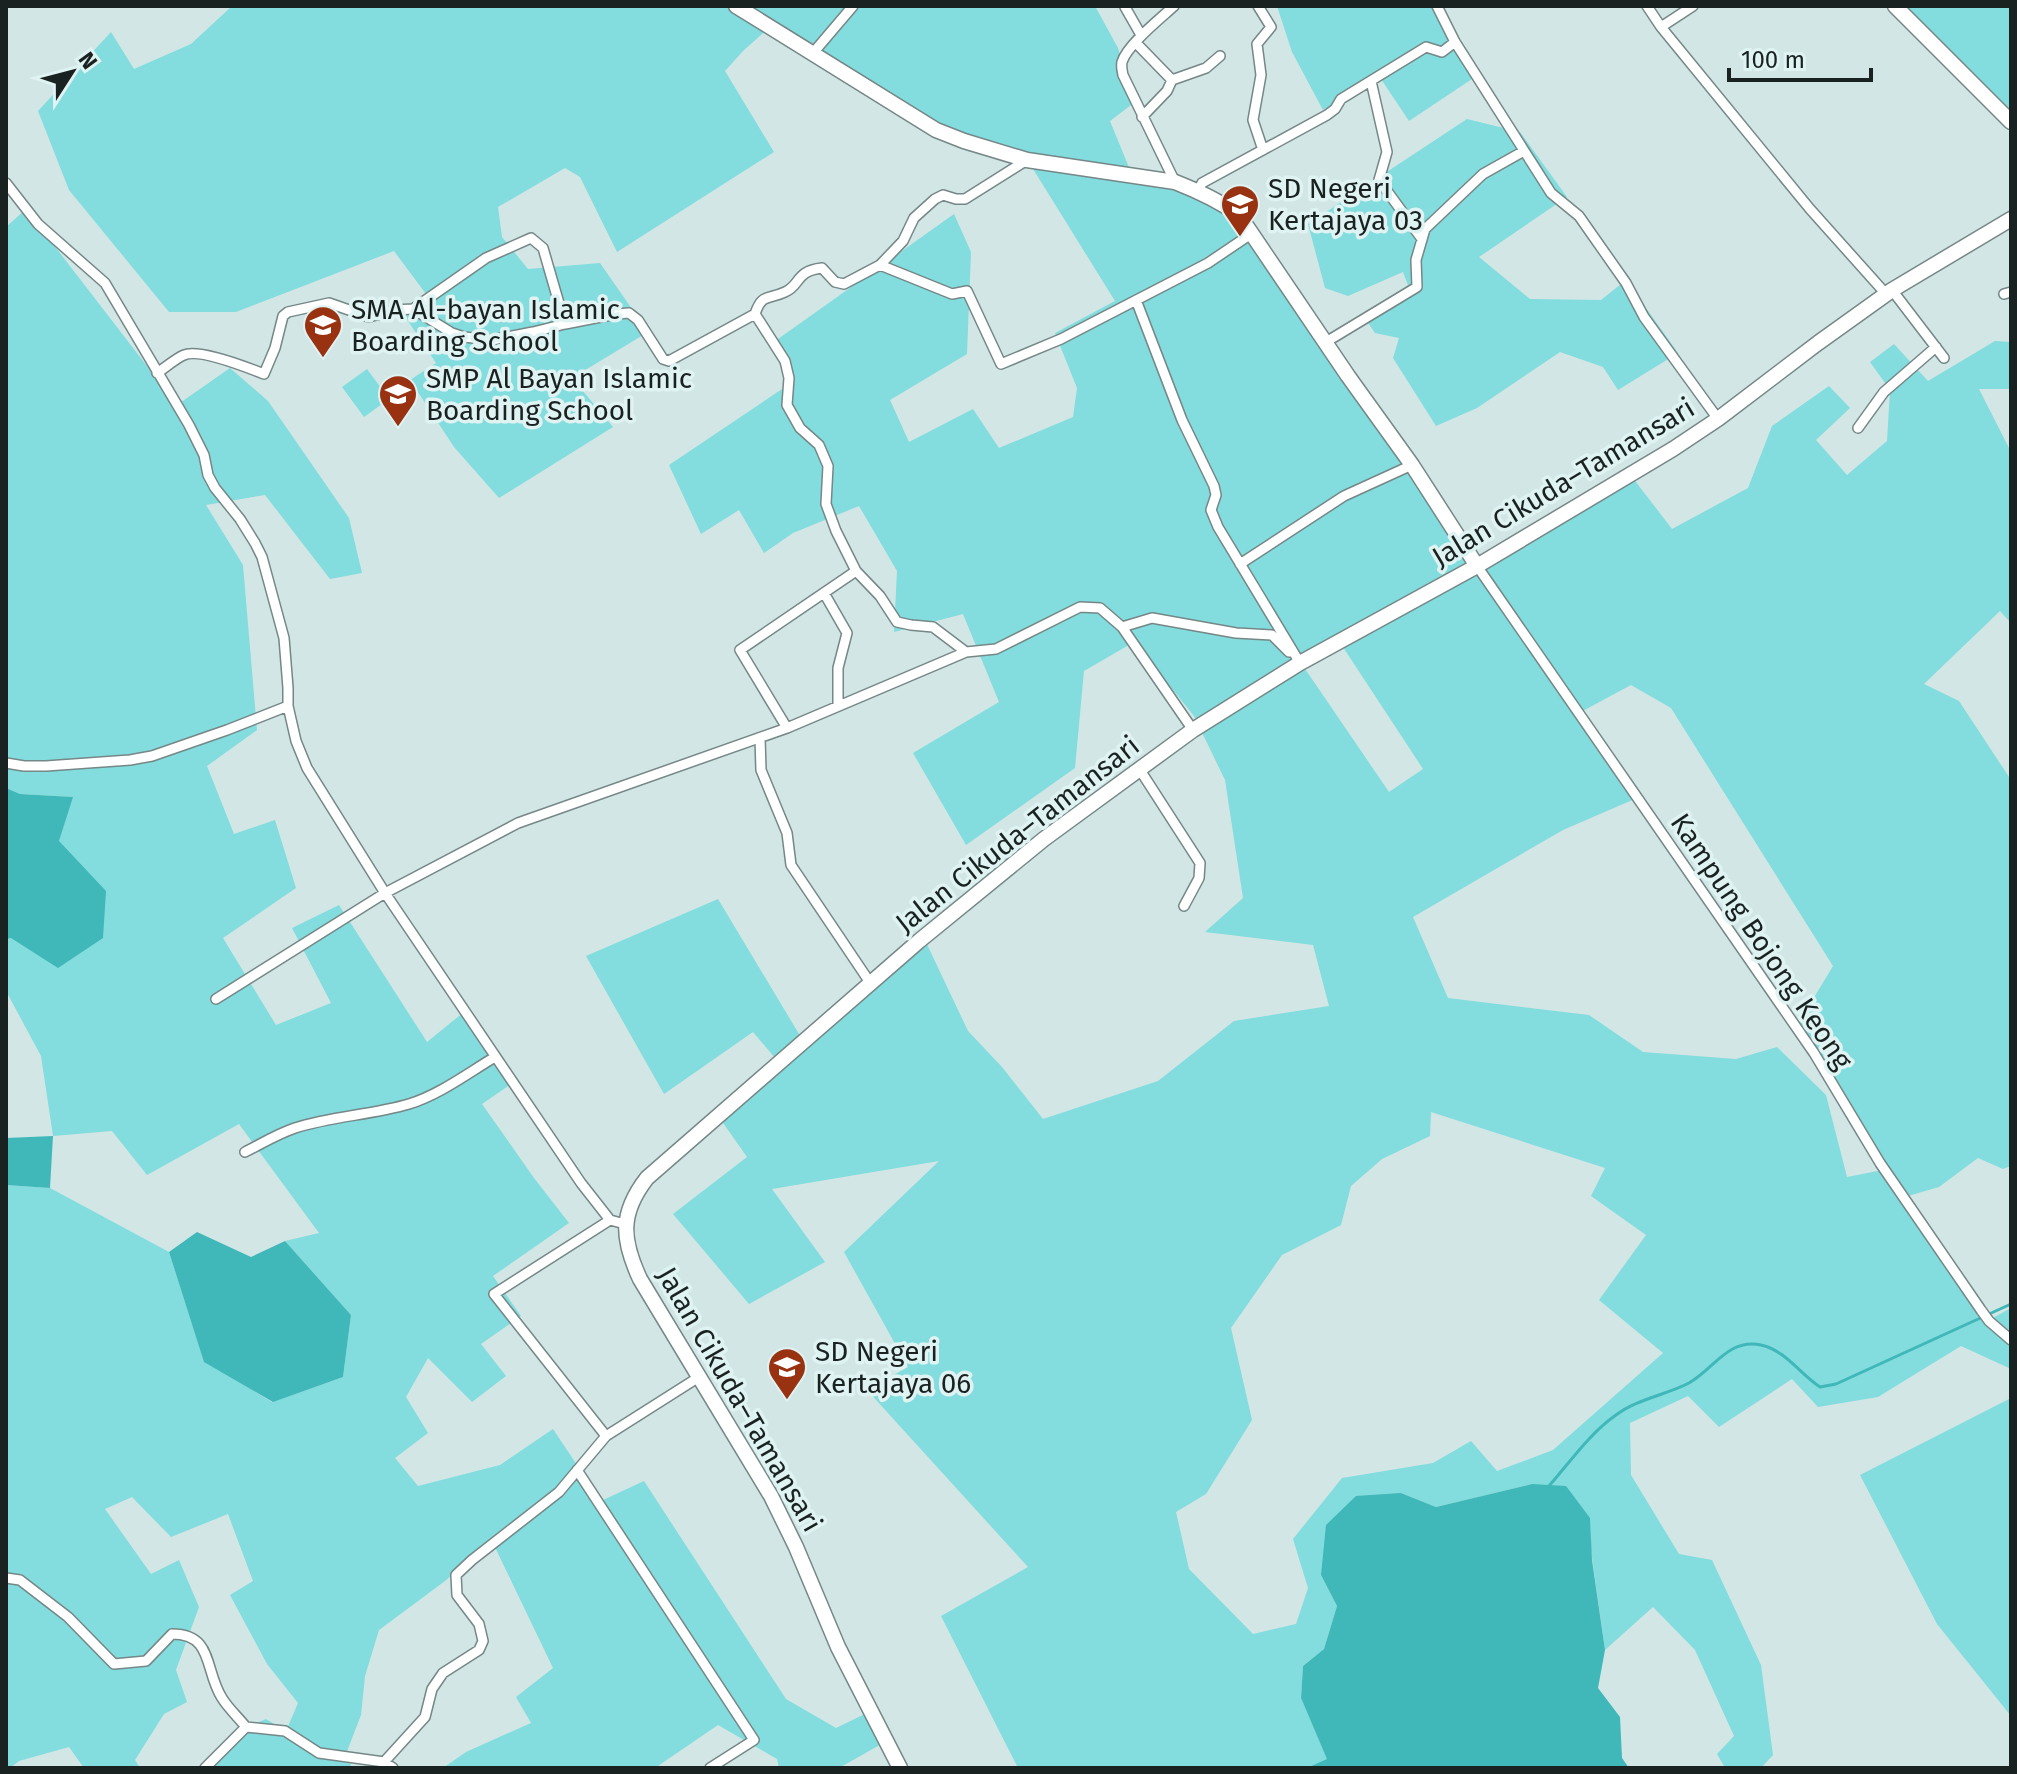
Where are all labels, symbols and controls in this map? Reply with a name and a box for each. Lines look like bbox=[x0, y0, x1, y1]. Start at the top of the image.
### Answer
north arrow bbox=[32, 32, 112, 112]
scale bar bbox=[1729, 32, 1871, 82]
text: 100 m bbox=[1741, 46, 1805, 74]
text: N bbox=[73, 47, 103, 74]
place label: SD Negeri Kertajaya 03 bbox=[1268, 172, 1423, 237]
school or university icon: SD Negeri Kertajaya 03 bbox=[1219, 183, 1261, 238]
place label: SMA Al-bayan Islamic Boarding School bbox=[351, 293, 620, 358]
school or university icon: SMA Al-bayan Islamic Boarding School bbox=[302, 304, 344, 359]
place label: SMP Al Bayan Islamic Boarding School bbox=[426, 362, 692, 427]
school or university icon: SMP Al Bayan Islamic Boarding School bbox=[377, 373, 419, 428]
street label: Jalan Cikuda–Tamansari bbox=[1426, 391, 1700, 574]
street label: Jalan Cikuda–Tamansari bbox=[889, 729, 1146, 940]
street label: Kampung Bojong Keong bbox=[1664, 807, 1860, 1076]
street label: Jalan Cikuda–Tamansari bbox=[650, 1261, 829, 1537]
place label: SD Negeri Kertajaya 06 bbox=[815, 1335, 971, 1400]
school or university icon: SD Negeri Kertajaya 06 bbox=[766, 1346, 808, 1401]

